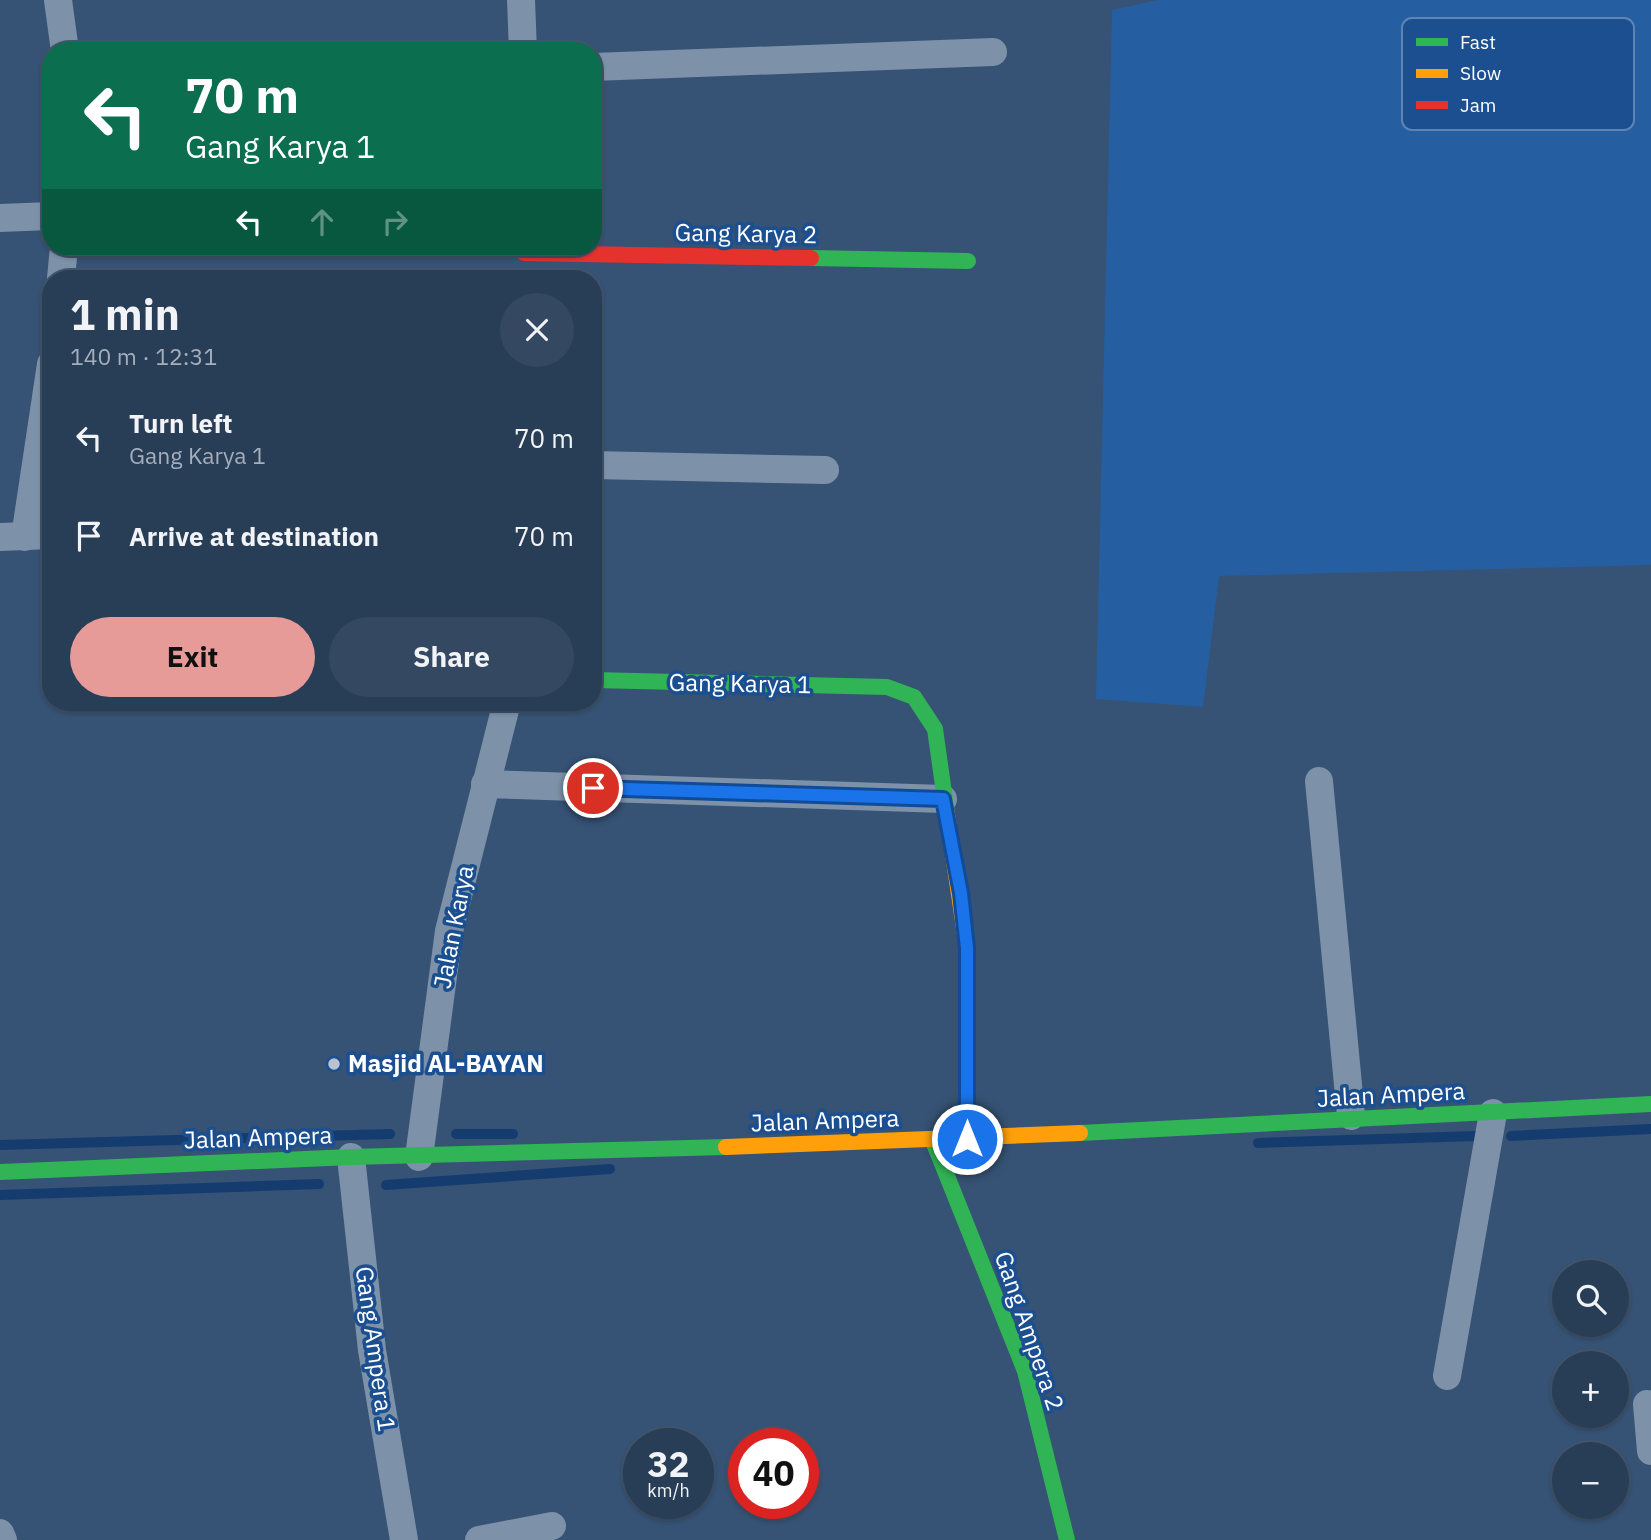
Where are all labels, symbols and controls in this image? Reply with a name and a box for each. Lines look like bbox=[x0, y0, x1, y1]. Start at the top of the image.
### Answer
legend bbox=[1402, 18, 1634, 130]
text: Fast bbox=[1460, 30, 1496, 54]
text: Slow bbox=[1460, 61, 1501, 85]
text: 70 m bbox=[185, 63, 299, 126]
icon: left bbox=[70, 70, 161, 161]
text: Jam bbox=[1460, 93, 1496, 117]
text: Gang Karya 1 bbox=[185, 125, 375, 167]
icon: left bbox=[230, 203, 268, 241]
icon: ahead bbox=[303, 203, 341, 241]
icon: right bbox=[376, 203, 414, 241]
street label: Gang Karya 2 bbox=[674, 216, 818, 250]
text: 1 min bbox=[70, 287, 180, 342]
button: close bbox=[500, 293, 574, 367]
text: 140 m · 12:31 bbox=[70, 341, 217, 371]
text: Turn left bbox=[129, 406, 232, 440]
icon: left bbox=[70, 419, 108, 457]
text: 70 m bbox=[514, 421, 574, 455]
text: Gang Karya 1 bbox=[129, 440, 266, 470]
icon: arrive bbox=[70, 517, 108, 555]
text: Arrive at destination bbox=[129, 519, 379, 553]
text: 70 m bbox=[514, 519, 574, 553]
button: Exit bbox=[70, 617, 315, 697]
button: Share bbox=[329, 617, 574, 697]
street label: Gang Karya 1 bbox=[668, 666, 812, 700]
pin bbox=[563, 758, 623, 818]
icon: arrive bbox=[574, 769, 612, 807]
street label: Jalan Karya bbox=[425, 862, 481, 991]
place label: Masjid AL-BAYAN bbox=[348, 1047, 544, 1079]
marker: Masjid AL-BAYAN bbox=[326, 1056, 342, 1072]
street label: Jalan Ampera bbox=[1316, 1074, 1466, 1114]
street label: Jalan Ampera bbox=[750, 1101, 900, 1139]
position arrow bbox=[930, 1102, 1004, 1176]
street label: Jalan Ampera bbox=[183, 1118, 333, 1156]
street label: Gang Ampera 2 bbox=[988, 1247, 1072, 1415]
map controls bbox=[1552, 1260, 1629, 1519]
button: search bbox=[1552, 1260, 1629, 1337]
street label: Gang Ampera 1 bbox=[349, 1264, 403, 1434]
button: + bbox=[1552, 1351, 1629, 1428]
speed limit sign: 40 bbox=[728, 1428, 819, 1519]
text: 32 bbox=[647, 1441, 690, 1487]
button: − bbox=[1552, 1442, 1629, 1519]
text: km/h bbox=[647, 1479, 690, 1502]

